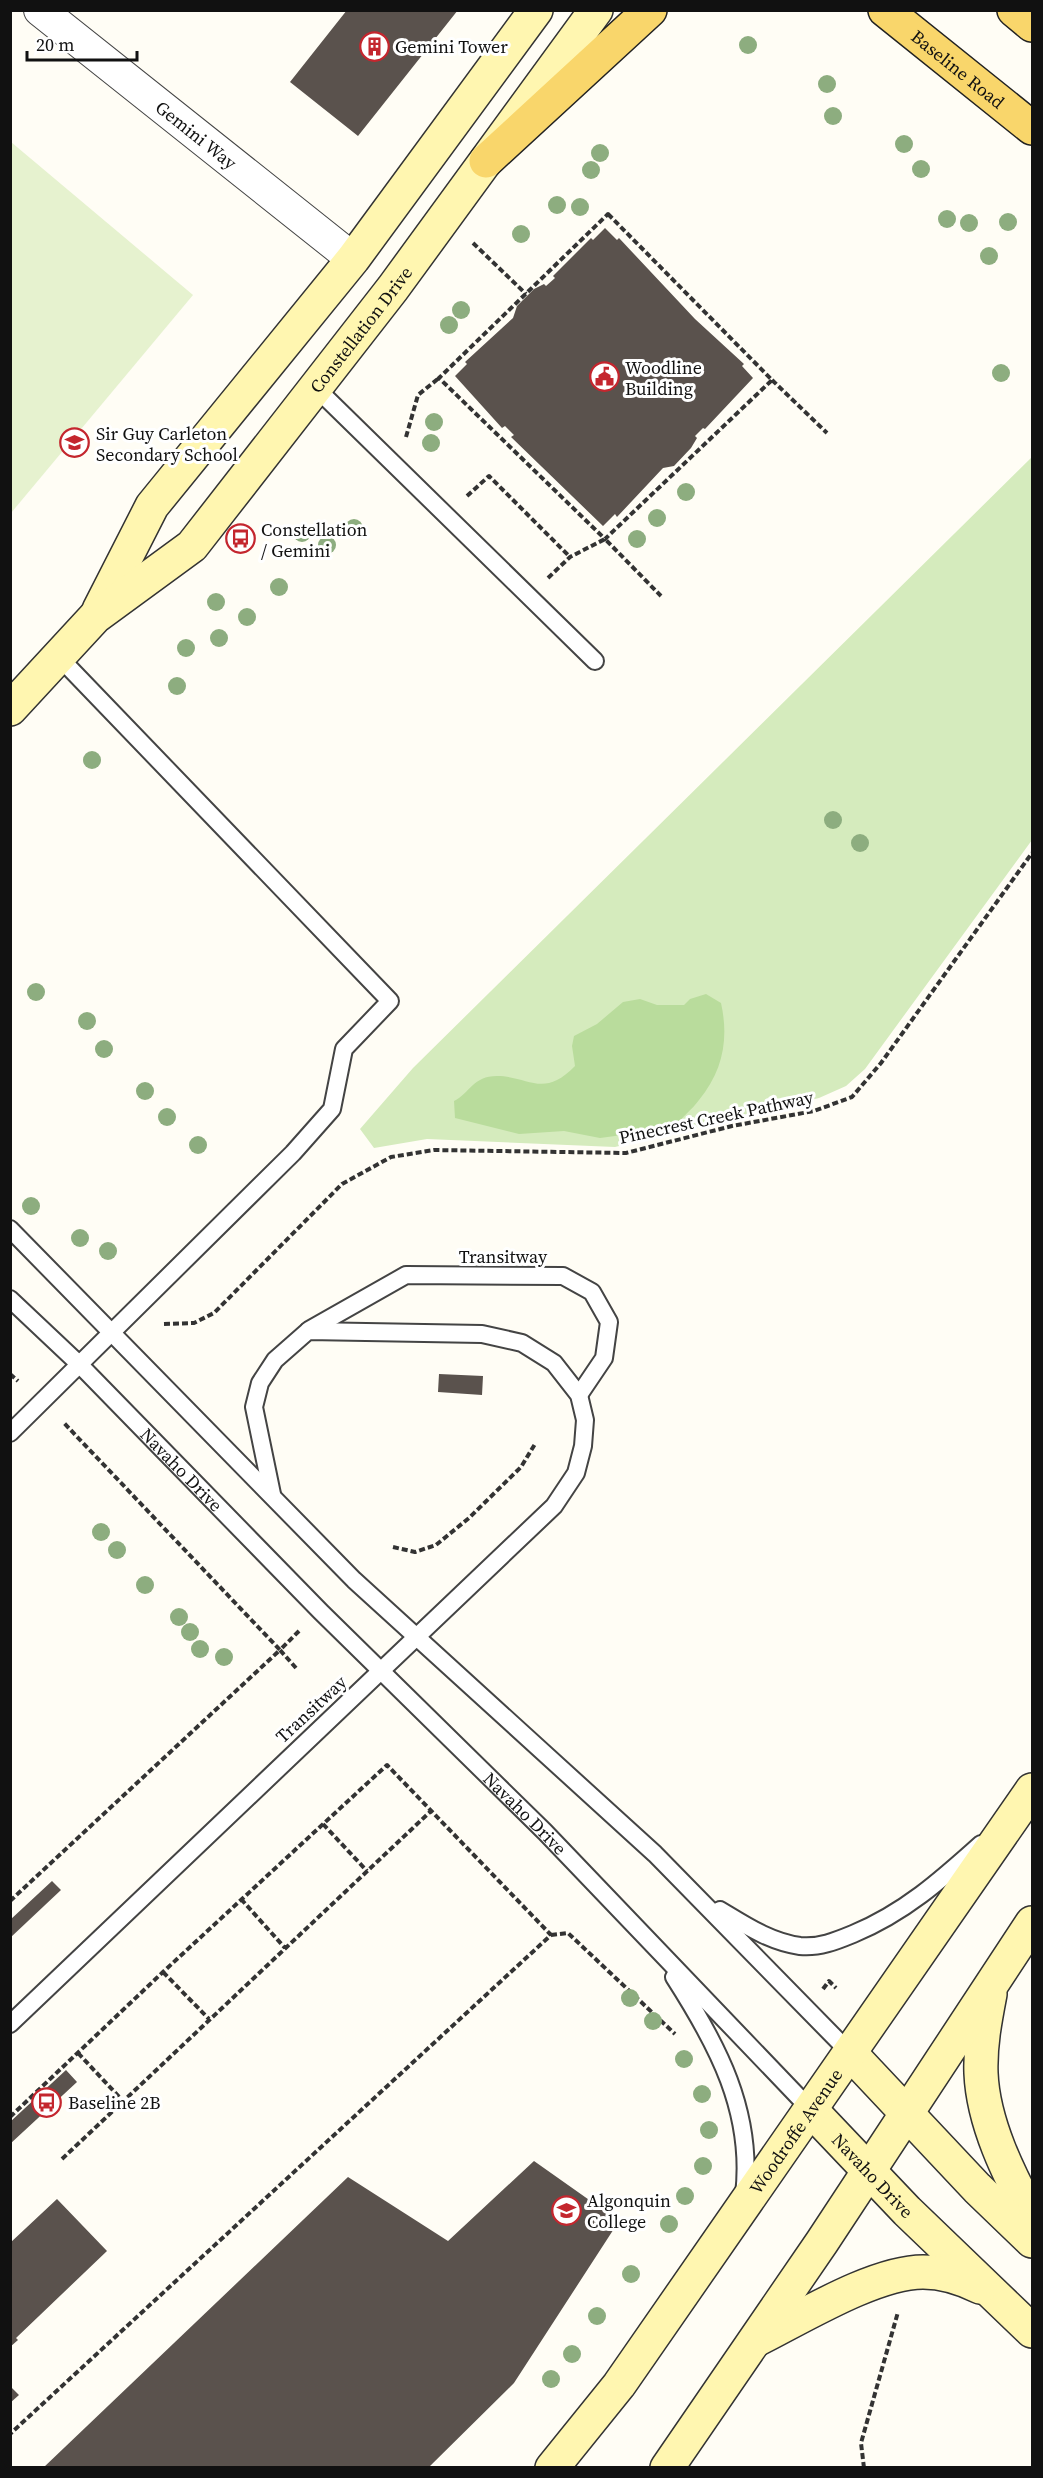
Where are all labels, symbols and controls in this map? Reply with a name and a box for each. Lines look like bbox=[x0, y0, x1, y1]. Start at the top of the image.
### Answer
scale bar bbox=[27, 24, 136, 62]
street label: Baseline Road bbox=[906, 24, 1010, 114]
building icon: Gemini Tower bbox=[358, 30, 390, 62]
text: 20 m bbox=[36, 32, 74, 57]
place label: Gemini Tower bbox=[395, 34, 508, 59]
street label: Gemini Way bbox=[151, 94, 243, 175]
street label: Constellation Drive bbox=[303, 261, 418, 398]
place label: Woodline Building bbox=[625, 355, 702, 401]
public building icon: Woodline Building bbox=[588, 361, 620, 393]
place label: Sir Guy Carleton Secondary School bbox=[96, 421, 238, 467]
school or university icon: Sir Guy Carleton Secondary School bbox=[59, 427, 91, 459]
place label: Constellation / Gemini bbox=[261, 517, 368, 563]
bus stop icon: Constellation / Gemini bbox=[224, 523, 256, 555]
street label: Pinecrest Creek Pathway bbox=[617, 1084, 816, 1150]
street label: Transitway bbox=[459, 1244, 548, 1269]
street label: Navaho Drive bbox=[135, 1422, 229, 1517]
street label: Transitway bbox=[270, 1669, 352, 1748]
street label: Navaho Drive bbox=[478, 1766, 573, 1860]
street label: Woodroffe Avenue bbox=[743, 2063, 848, 2199]
bus stop icon: Baseline 2B bbox=[31, 2086, 63, 2118]
place label: Baseline 2B bbox=[68, 2090, 161, 2115]
street label: Navaho Drive bbox=[827, 2127, 919, 2223]
place label: Algonquin College bbox=[587, 2188, 671, 2234]
school or university icon: Algonquin College bbox=[550, 2194, 582, 2226]

